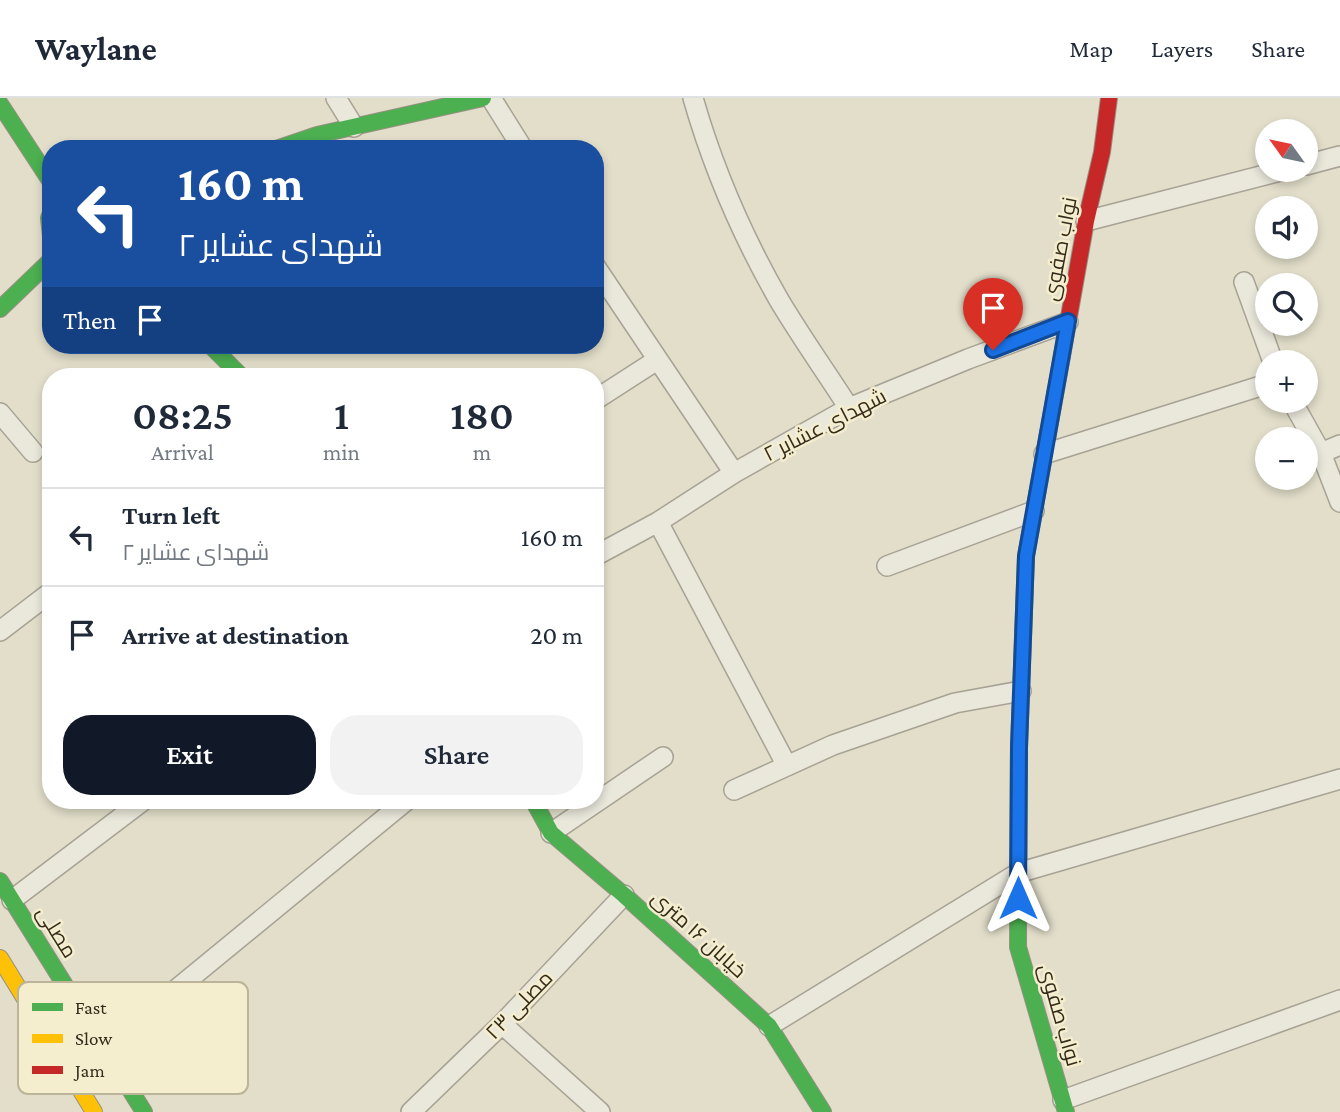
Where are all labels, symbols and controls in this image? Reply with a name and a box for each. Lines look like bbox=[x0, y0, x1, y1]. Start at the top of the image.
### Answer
text: Waylane bbox=[35, 30, 157, 67]
text: Map bbox=[1069, 35, 1113, 62]
text: Layers bbox=[1151, 35, 1213, 62]
text: Share bbox=[1251, 35, 1305, 62]
north arrow bbox=[1255, 119, 1318, 182]
map controls bbox=[1255, 119, 1318, 490]
text: 160 m bbox=[178, 156, 304, 211]
icon: left bbox=[63, 168, 154, 259]
street label: نواب صفوی bbox=[1038, 195, 1083, 303]
button: sound bbox=[1255, 196, 1318, 259]
text: شهدای عشایر ۲ bbox=[178, 227, 383, 263]
button: search bbox=[1255, 273, 1318, 336]
pin bbox=[963, 278, 1023, 350]
icon: arrive bbox=[974, 289, 1012, 327]
icon: arrive bbox=[131, 301, 169, 339]
text: Then bbox=[63, 306, 117, 335]
button: + bbox=[1255, 350, 1318, 413]
street label: شهدای عشایر ۲ bbox=[760, 384, 891, 467]
text: 08:25 bbox=[132, 391, 233, 438]
text: 1 bbox=[334, 391, 349, 438]
text: 180 bbox=[450, 391, 514, 438]
button: − bbox=[1255, 427, 1318, 490]
text: Arrival bbox=[151, 439, 214, 465]
text: min bbox=[323, 439, 360, 465]
text: m bbox=[473, 439, 491, 465]
text: Turn left bbox=[122, 501, 220, 530]
icon: left bbox=[63, 518, 101, 556]
text: 160 m bbox=[521, 523, 583, 552]
text: شهدای عشایر ۲ bbox=[122, 539, 269, 565]
icon: arrive bbox=[63, 616, 101, 654]
text: Arrive at destination bbox=[122, 621, 349, 650]
text: 20 m bbox=[530, 621, 583, 650]
button: Exit bbox=[63, 715, 316, 795]
button: Share bbox=[330, 715, 583, 795]
position arrow bbox=[981, 861, 1055, 935]
street label: خیابان ۱۶ متری bbox=[646, 885, 751, 983]
street label: مصلی bbox=[31, 902, 82, 963]
street label: نواب صفوی bbox=[1033, 961, 1086, 1069]
street label: مصلی ۲۳ bbox=[481, 966, 558, 1045]
legend bbox=[18, 982, 248, 1094]
text: Fast bbox=[75, 997, 107, 1018]
text: Slow bbox=[75, 1028, 112, 1049]
text: Jam bbox=[73, 1060, 105, 1081]

